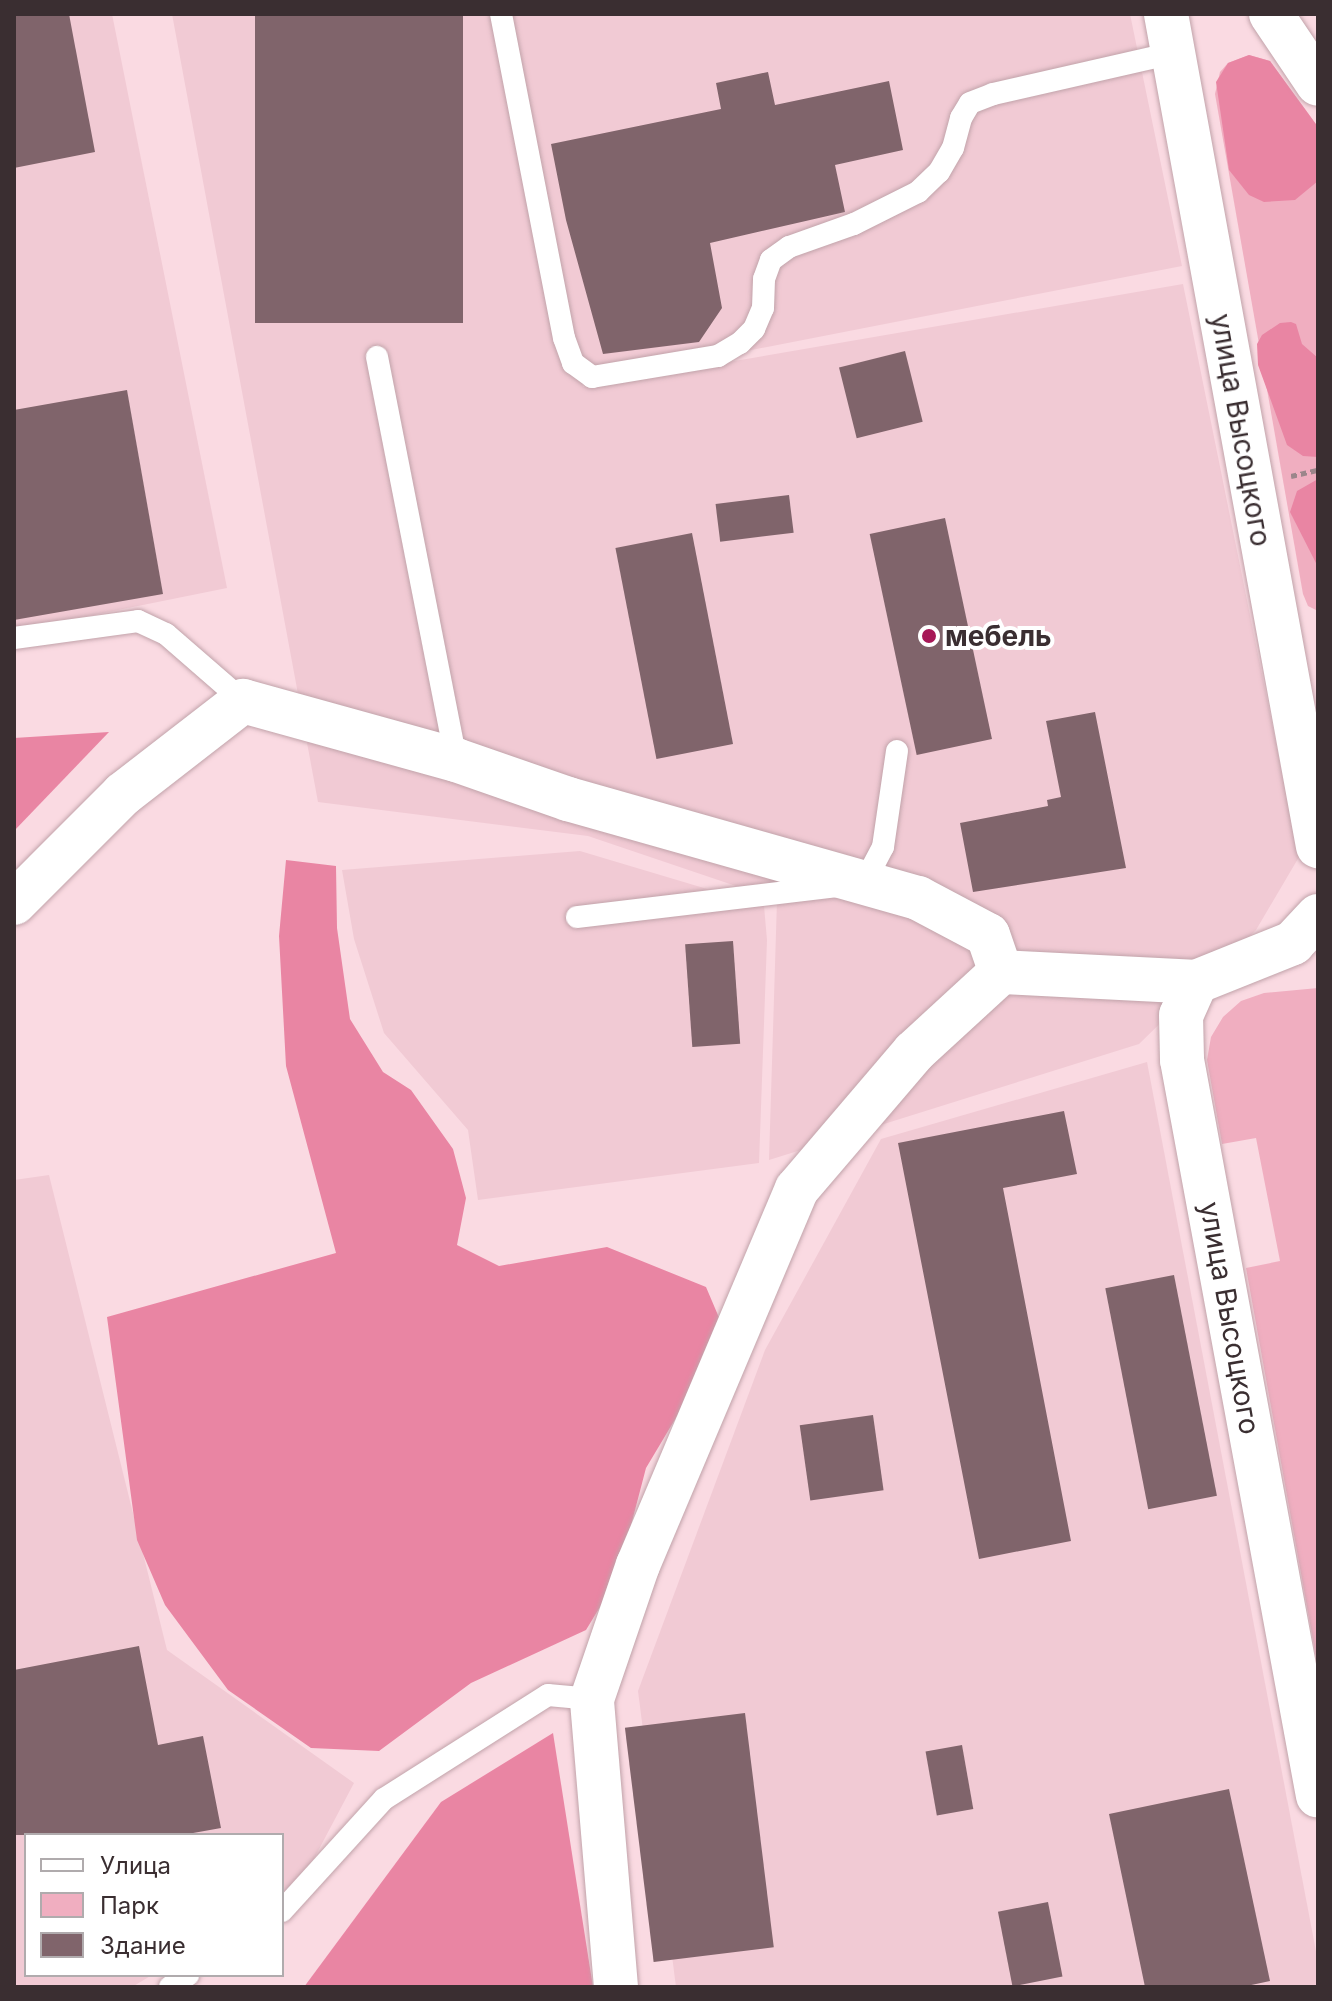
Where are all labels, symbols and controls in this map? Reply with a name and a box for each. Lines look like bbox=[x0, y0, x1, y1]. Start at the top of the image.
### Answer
street label: улица Высоцкого bbox=[1204, 311, 1278, 549]
place label: мебель bbox=[945, 619, 1052, 653]
marker: мебель bbox=[920, 627, 938, 645]
street label: улица Высоцкого bbox=[1193, 1199, 1267, 1437]
legend bbox=[24, 1833, 284, 1977]
text: Улица bbox=[100, 1851, 171, 1880]
text: Парк bbox=[100, 1891, 159, 1920]
text: Здание bbox=[100, 1931, 186, 1960]

